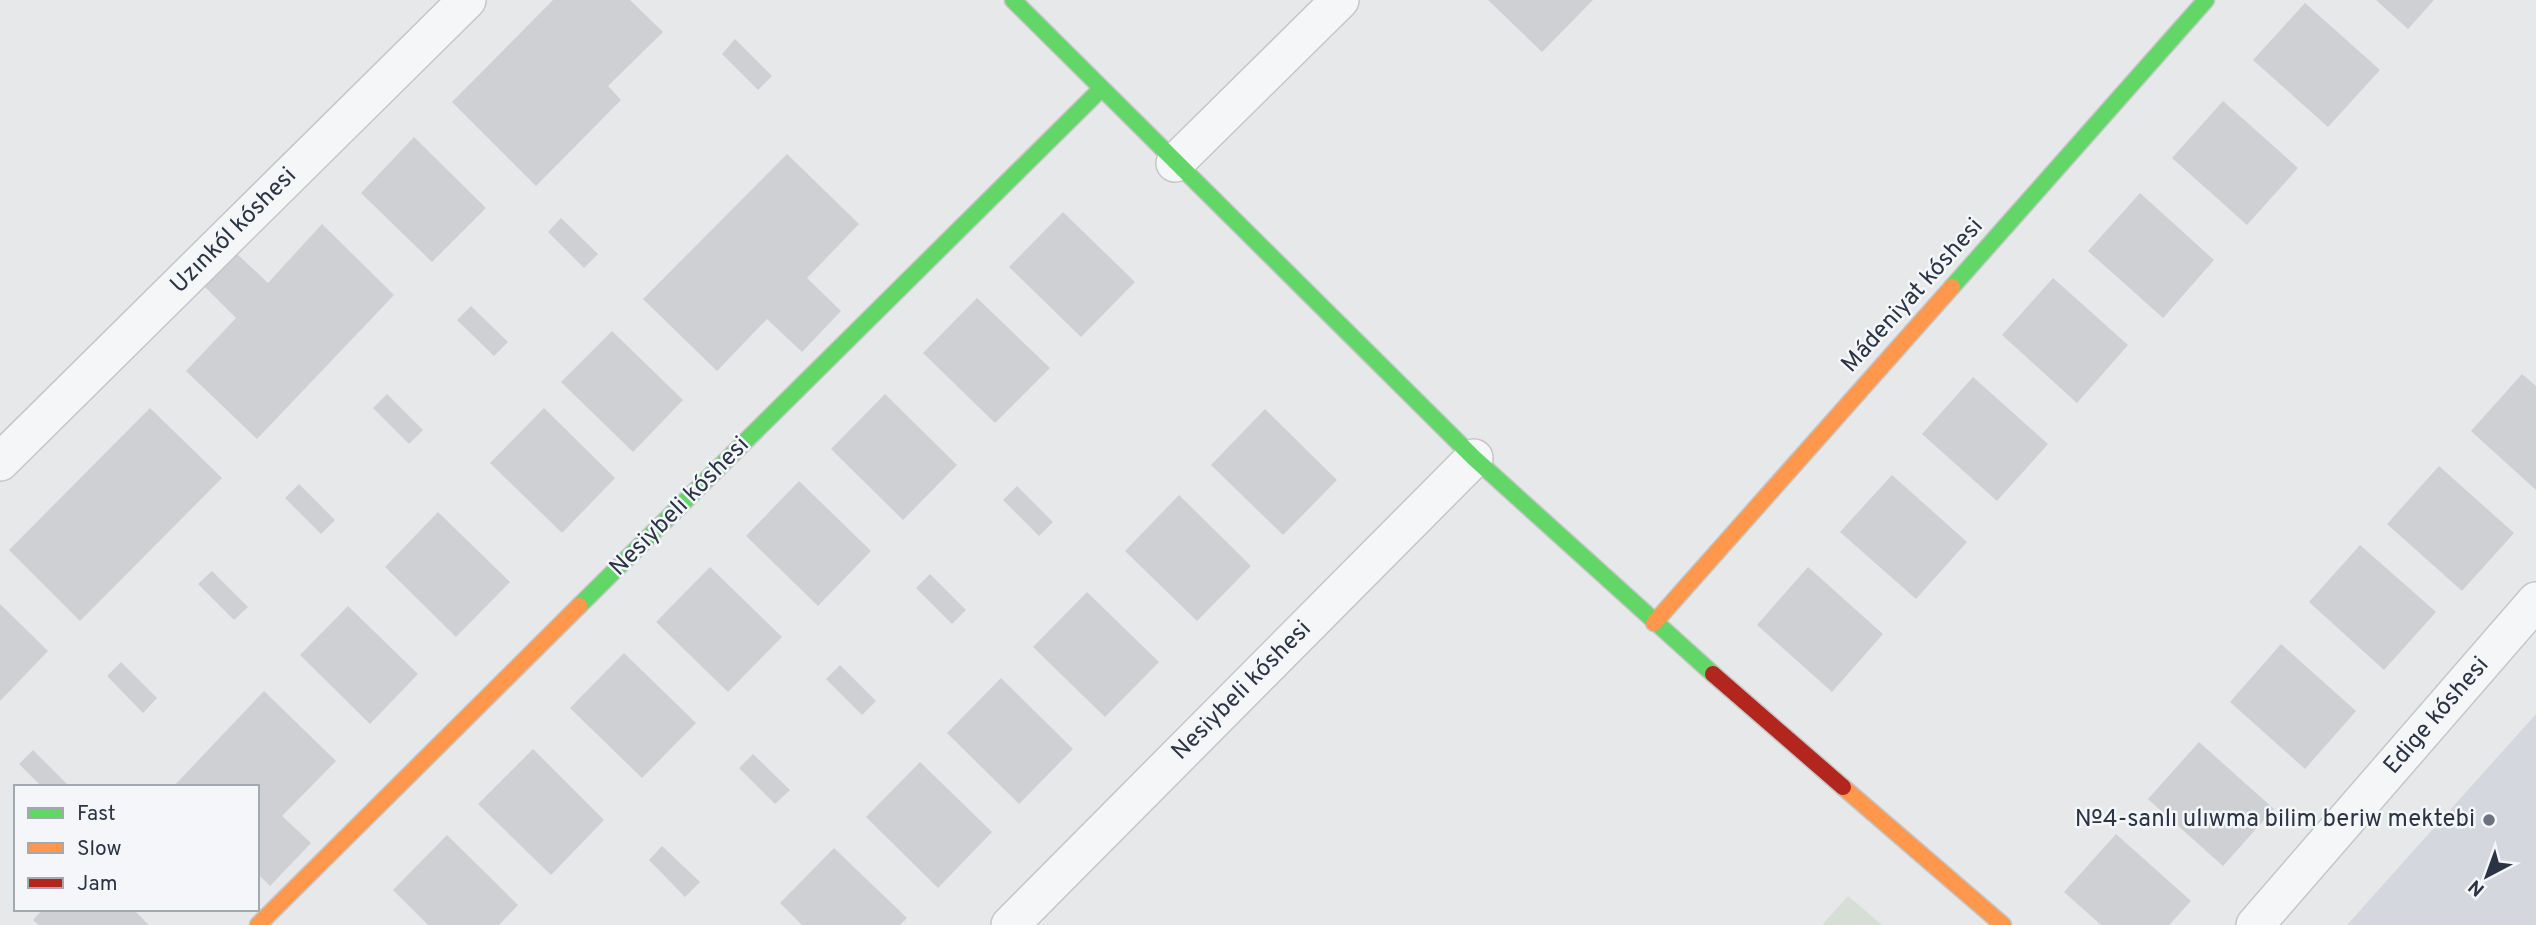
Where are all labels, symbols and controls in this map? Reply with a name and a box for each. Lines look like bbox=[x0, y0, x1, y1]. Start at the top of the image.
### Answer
street label: Uzınkól kóshesi bbox=[165, 162, 303, 300]
street label: Mádeniyat kóshesi bbox=[1836, 212, 1990, 380]
street label: Nesiybeli kóshesi bbox=[604, 431, 756, 583]
street label: Nesiybeli kóshesi bbox=[1166, 615, 1318, 767]
street label: Edige kóshesi bbox=[2378, 651, 2496, 781]
legend bbox=[14, 785, 259, 911]
text: Fast bbox=[77, 801, 116, 828]
place label: №4-sanlı ulıwma bilim beriw mektebi bbox=[2075, 805, 2475, 835]
marker: №4-sanlı ulıwma bilim beriw mektebi bbox=[2481, 812, 2497, 828]
text: Slow bbox=[77, 836, 122, 863]
north arrow bbox=[2452, 841, 2522, 911]
text: Jam bbox=[77, 871, 118, 898]
text: N bbox=[2464, 874, 2490, 901]

